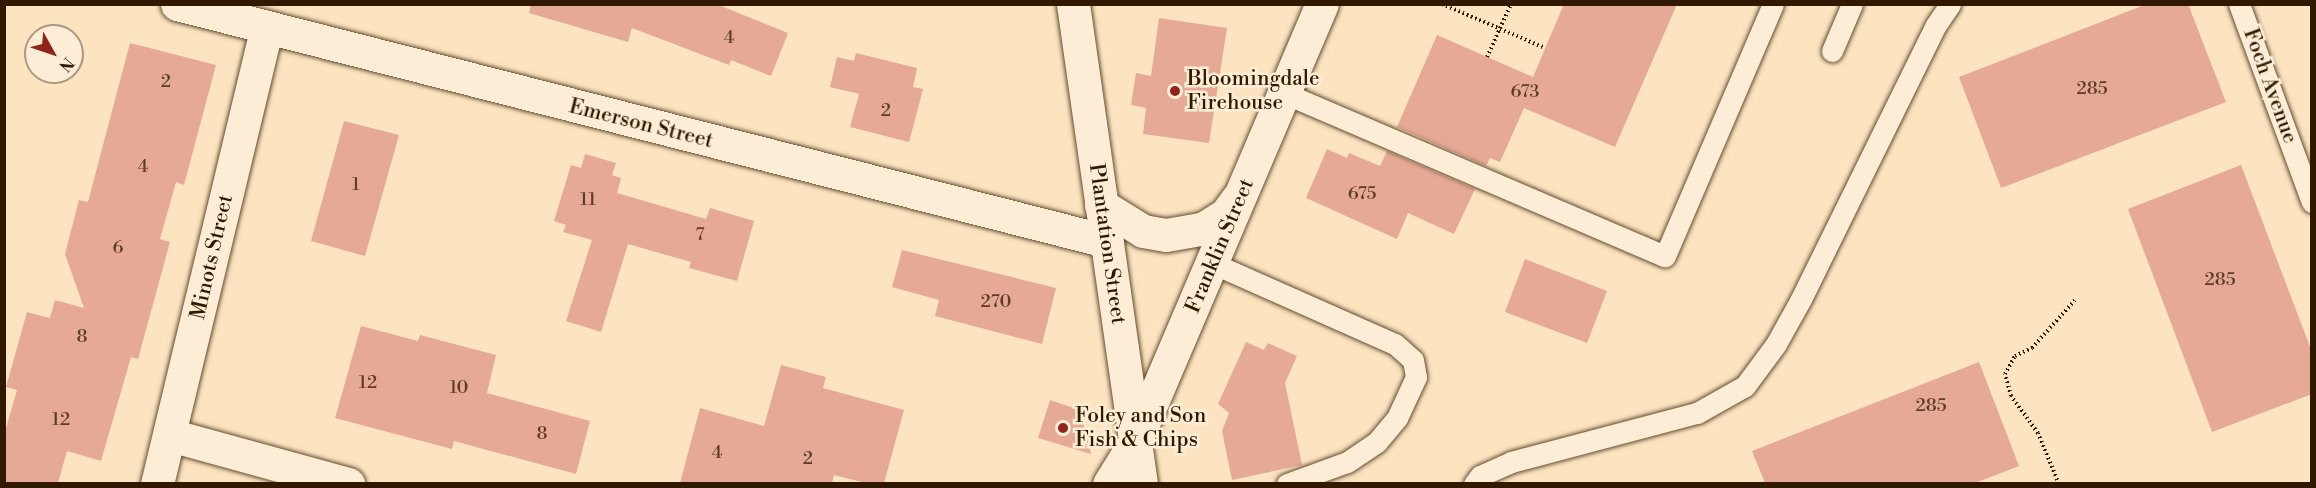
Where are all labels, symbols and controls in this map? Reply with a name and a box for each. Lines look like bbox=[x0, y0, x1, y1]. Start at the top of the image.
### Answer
north arrow bbox=[24, 24, 84, 84]
street label: Foch Avenue bbox=[2238, 25, 2302, 147]
house number: 4 bbox=[724, 27, 734, 49]
text: N bbox=[55, 53, 78, 76]
place label: Bloomingdale Firehouse bbox=[1187, 66, 1320, 116]
house number: 2 bbox=[161, 71, 171, 93]
house number: 285 bbox=[2076, 78, 2108, 100]
house number: 673 bbox=[1511, 81, 1539, 103]
marker: Bloomingdale Firehouse bbox=[1168, 84, 1182, 98]
street label: Emerson Street bbox=[566, 94, 716, 154]
house number: 2 bbox=[881, 100, 891, 122]
house number: 4 bbox=[138, 156, 148, 178]
street label: Plantation Street bbox=[1083, 162, 1131, 326]
house number: 1 bbox=[352, 174, 360, 196]
street label: Franklin Street bbox=[1180, 175, 1260, 317]
house number: 675 bbox=[1348, 183, 1376, 205]
house number: 11 bbox=[580, 189, 596, 211]
street label: Minots Street bbox=[185, 192, 239, 322]
house number: 7 bbox=[695, 224, 705, 246]
house number: 6 bbox=[113, 237, 123, 259]
house number: 285 bbox=[2204, 269, 2236, 291]
house number: 270 bbox=[981, 291, 1011, 313]
house number: 8 bbox=[76, 326, 88, 348]
house number: 12 bbox=[359, 372, 377, 394]
house number: 10 bbox=[449, 377, 469, 399]
house number: 285 bbox=[1915, 395, 1947, 417]
place label: Foley and Son Fish & Chips bbox=[1075, 403, 1206, 453]
house number: 12 bbox=[52, 409, 70, 431]
marker: Foley and Son Fish & Chips bbox=[1056, 421, 1070, 435]
house number: 8 bbox=[536, 423, 548, 445]
house number: 4 bbox=[712, 442, 722, 464]
house number: 2 bbox=[803, 448, 813, 470]

